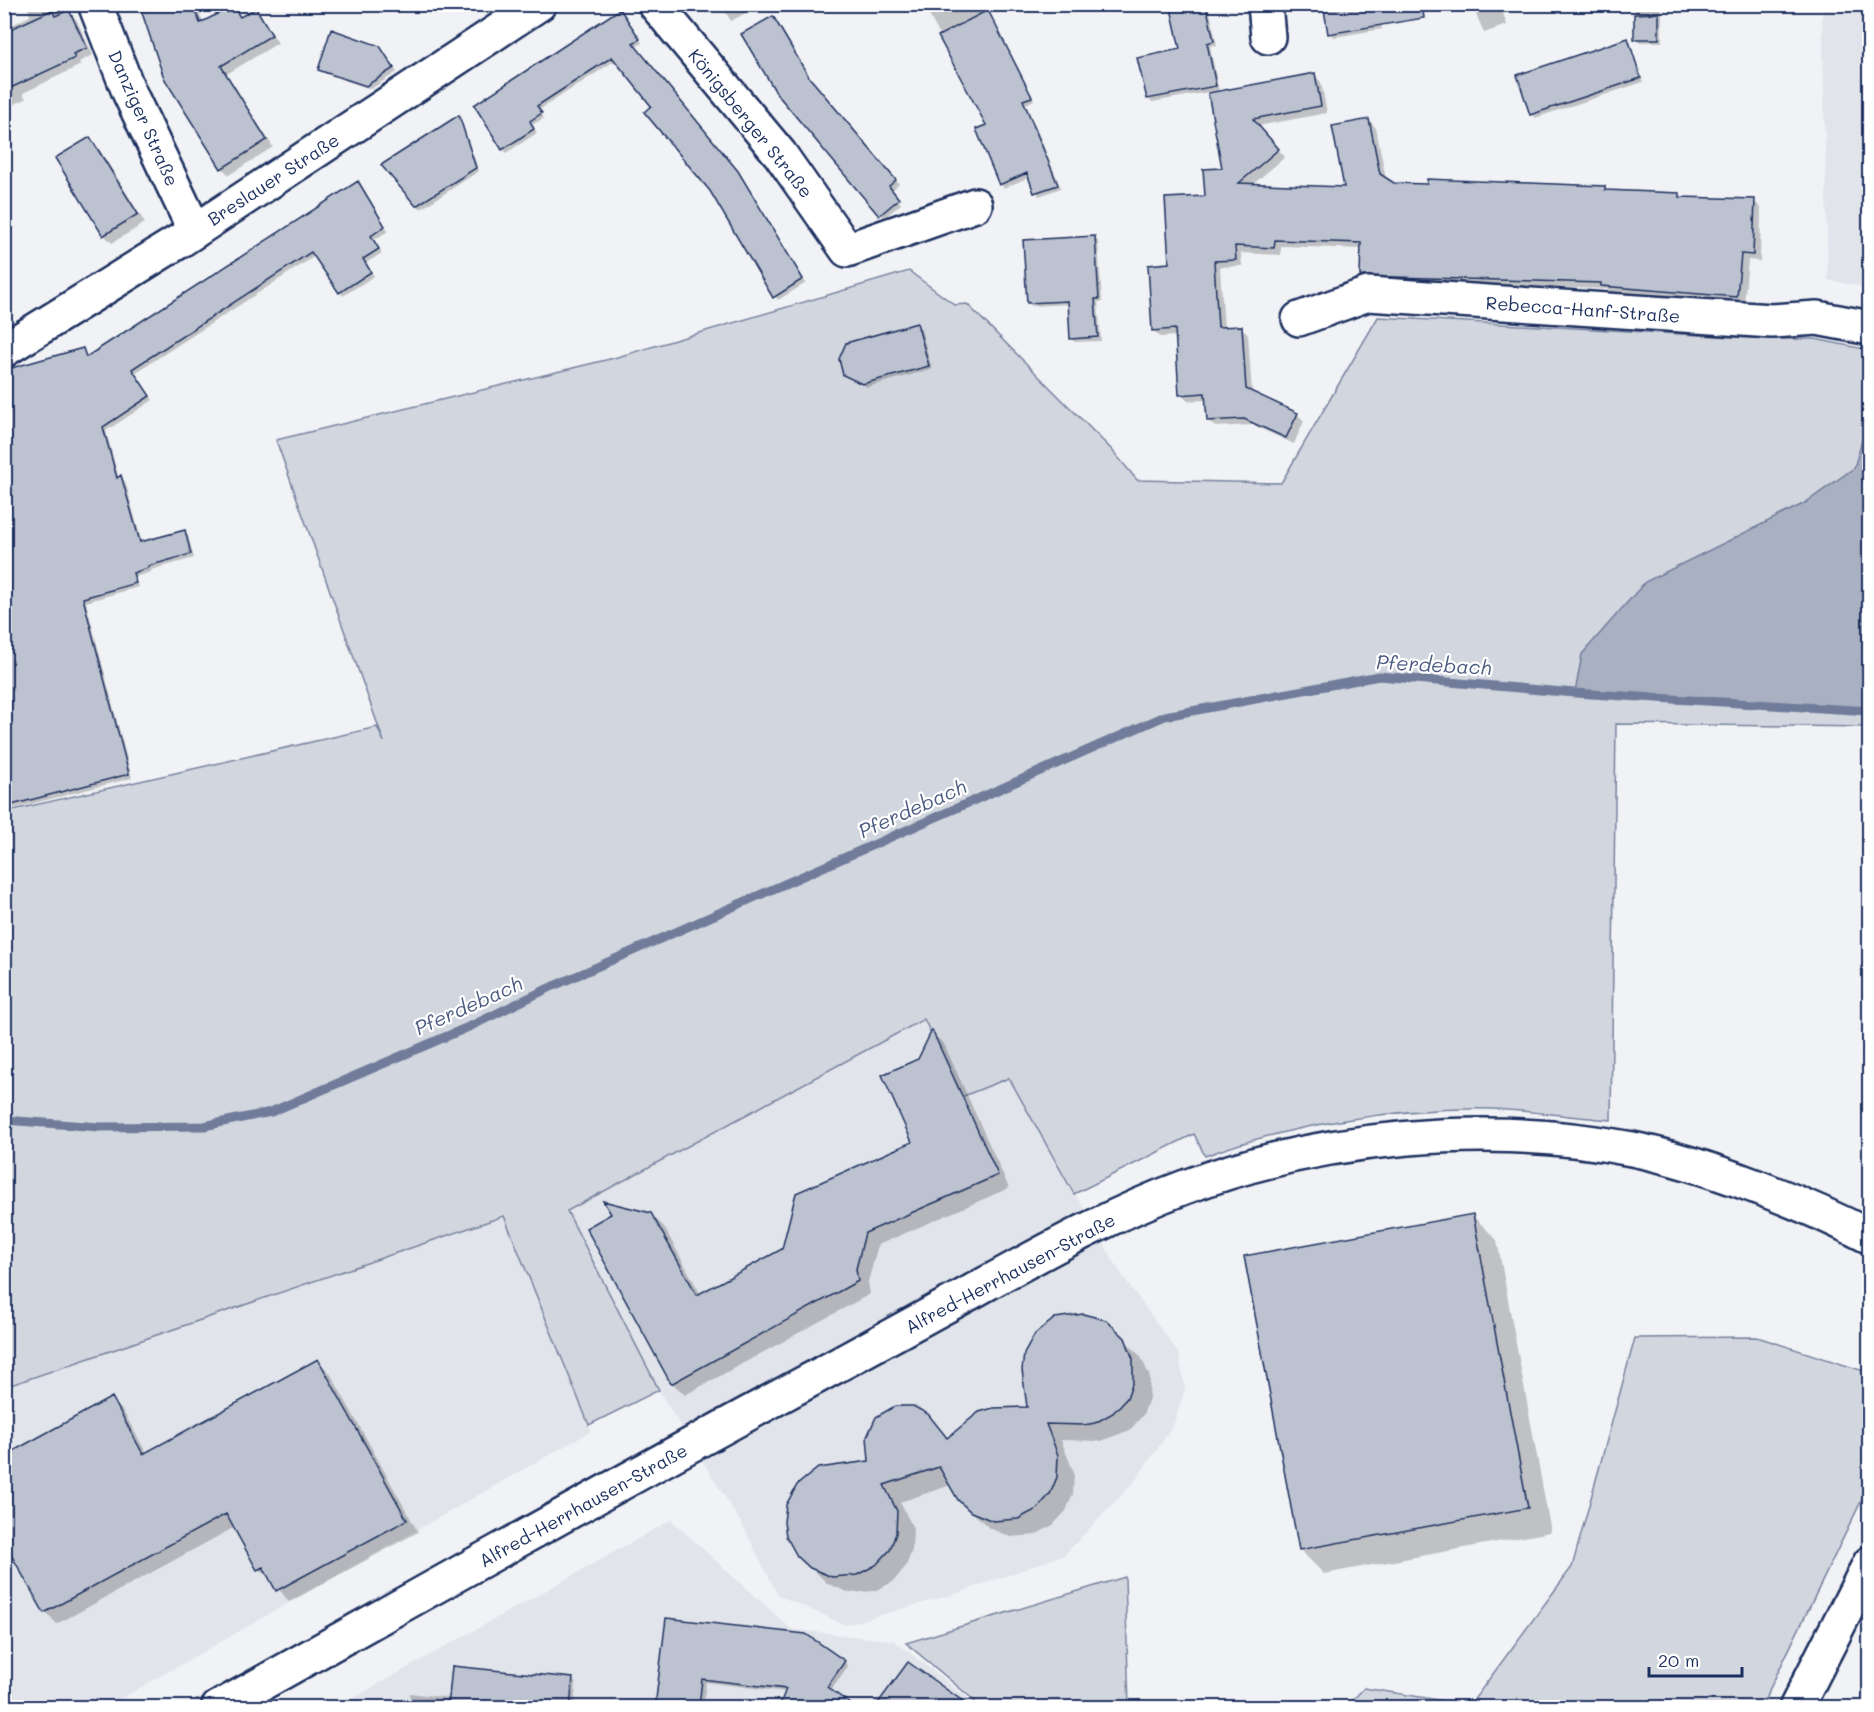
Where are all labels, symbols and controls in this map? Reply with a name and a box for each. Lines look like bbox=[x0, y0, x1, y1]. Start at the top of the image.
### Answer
street label: Königsberger Straße bbox=[683, 44, 819, 202]
street label: Danziger Straße bbox=[103, 46, 185, 190]
street label: Breslauer Straße bbox=[203, 127, 343, 231]
street label: Rebecca-Hanf-Straße bbox=[1485, 290, 1681, 328]
water label: Pferdebach bbox=[1376, 648, 1492, 680]
water label: Pferdebach bbox=[854, 773, 970, 843]
water label: Pferdebach bbox=[410, 970, 526, 1040]
street label: Alfred-Herrhausen-Straße bbox=[901, 1207, 1119, 1339]
street label: Alfred-Herrhausen-Straße bbox=[475, 1438, 691, 1572]
scale bar bbox=[1649, 1640, 1742, 1678]
text: 20 m bbox=[1658, 1648, 1699, 1672]

